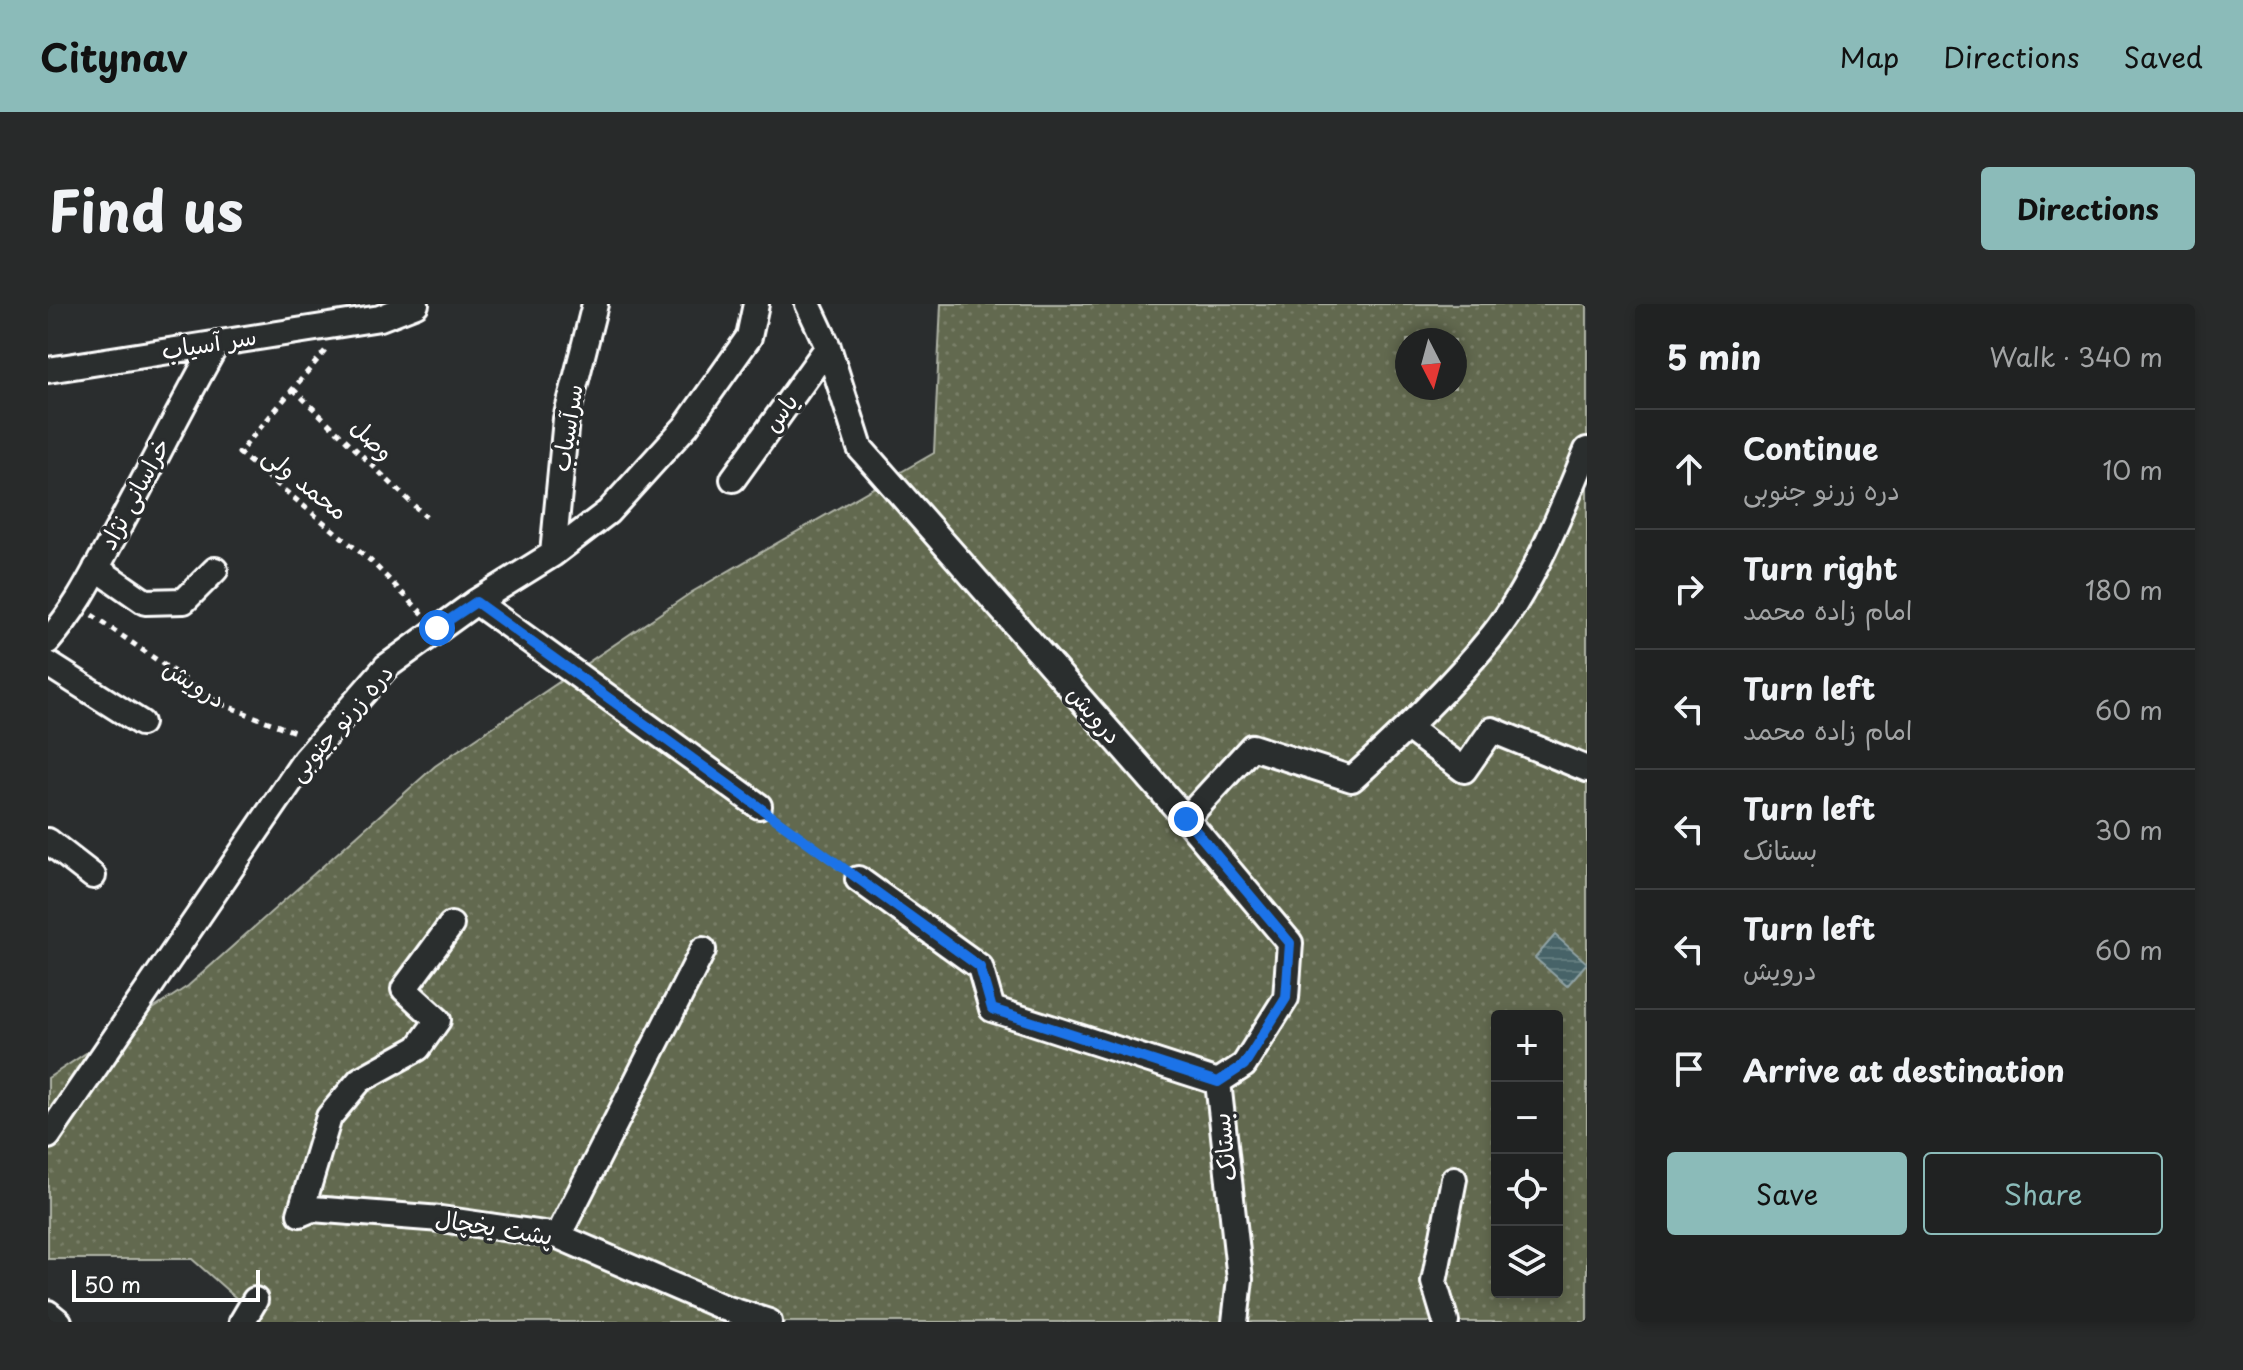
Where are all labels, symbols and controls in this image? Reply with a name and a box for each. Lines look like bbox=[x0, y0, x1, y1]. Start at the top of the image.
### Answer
text: Citynav bbox=[40, 28, 188, 85]
text: Map bbox=[1840, 35, 1899, 78]
text: Directions bbox=[1943, 35, 2080, 78]
text: Saved bbox=[2124, 35, 2203, 78]
text: Find us bbox=[48, 166, 244, 251]
button: Directions bbox=[1981, 167, 2195, 250]
street label: سر آسیاب bbox=[159, 317, 259, 367]
north arrow bbox=[1395, 328, 1467, 400]
text: 5 min bbox=[1667, 330, 1761, 382]
text: Walk · 340 m bbox=[1990, 337, 2163, 376]
street label: سرآسیاب bbox=[541, 381, 591, 474]
street label: یاس bbox=[753, 385, 806, 439]
street label: وصل bbox=[344, 409, 403, 468]
text: Continue bbox=[1743, 425, 1878, 470]
street label: خراسانی نژاد bbox=[89, 431, 178, 556]
street label: محمد ولی bbox=[256, 437, 356, 528]
icon: ahead bbox=[1667, 447, 1711, 491]
text: 10 m bbox=[2102, 450, 2163, 489]
text: دره زرنو جنوبی bbox=[1743, 470, 1900, 509]
text: Turn right bbox=[1743, 545, 1898, 590]
icon: right bbox=[1667, 567, 1711, 611]
text: 180 m bbox=[2085, 570, 2163, 609]
text: امام زاده محمد bbox=[1743, 590, 1912, 629]
route start bbox=[419, 610, 455, 646]
street label: درویش bbox=[157, 649, 233, 716]
street label: دره زرنو جنوبی bbox=[278, 655, 401, 788]
text: Turn left bbox=[1743, 665, 1875, 710]
street label: درویش bbox=[1060, 676, 1131, 751]
icon: left bbox=[1667, 687, 1711, 731]
text: 60 m bbox=[2095, 690, 2163, 729]
text: امام زاده محمد bbox=[1743, 710, 1912, 749]
text: Turn left bbox=[1743, 785, 1875, 830]
route end bbox=[1168, 801, 1204, 837]
icon: left bbox=[1667, 807, 1711, 851]
text: 30 m bbox=[2095, 810, 2163, 849]
text: بستانک bbox=[1743, 830, 1817, 869]
text: Turn left bbox=[1743, 905, 1875, 950]
icon: left bbox=[1667, 927, 1711, 971]
text: 60 m bbox=[2095, 930, 2163, 969]
text: درویش bbox=[1743, 950, 1817, 989]
map controls bbox=[1491, 1010, 1563, 1298]
button: + bbox=[1491, 1010, 1563, 1082]
icon: arrive bbox=[1667, 1047, 1711, 1091]
text: Arrive at destination bbox=[1743, 1047, 2065, 1092]
button: − bbox=[1491, 1082, 1563, 1154]
street label: بستانک bbox=[1202, 1111, 1245, 1183]
button: Save bbox=[1667, 1152, 1907, 1235]
button: Share bbox=[1923, 1152, 2163, 1235]
button: locate bbox=[1491, 1154, 1563, 1226]
street label: پشت یخچال bbox=[433, 1199, 556, 1253]
button: layers bbox=[1491, 1226, 1563, 1298]
scale bar bbox=[72, 1266, 260, 1302]
text: 50 m bbox=[84, 1267, 141, 1300]

